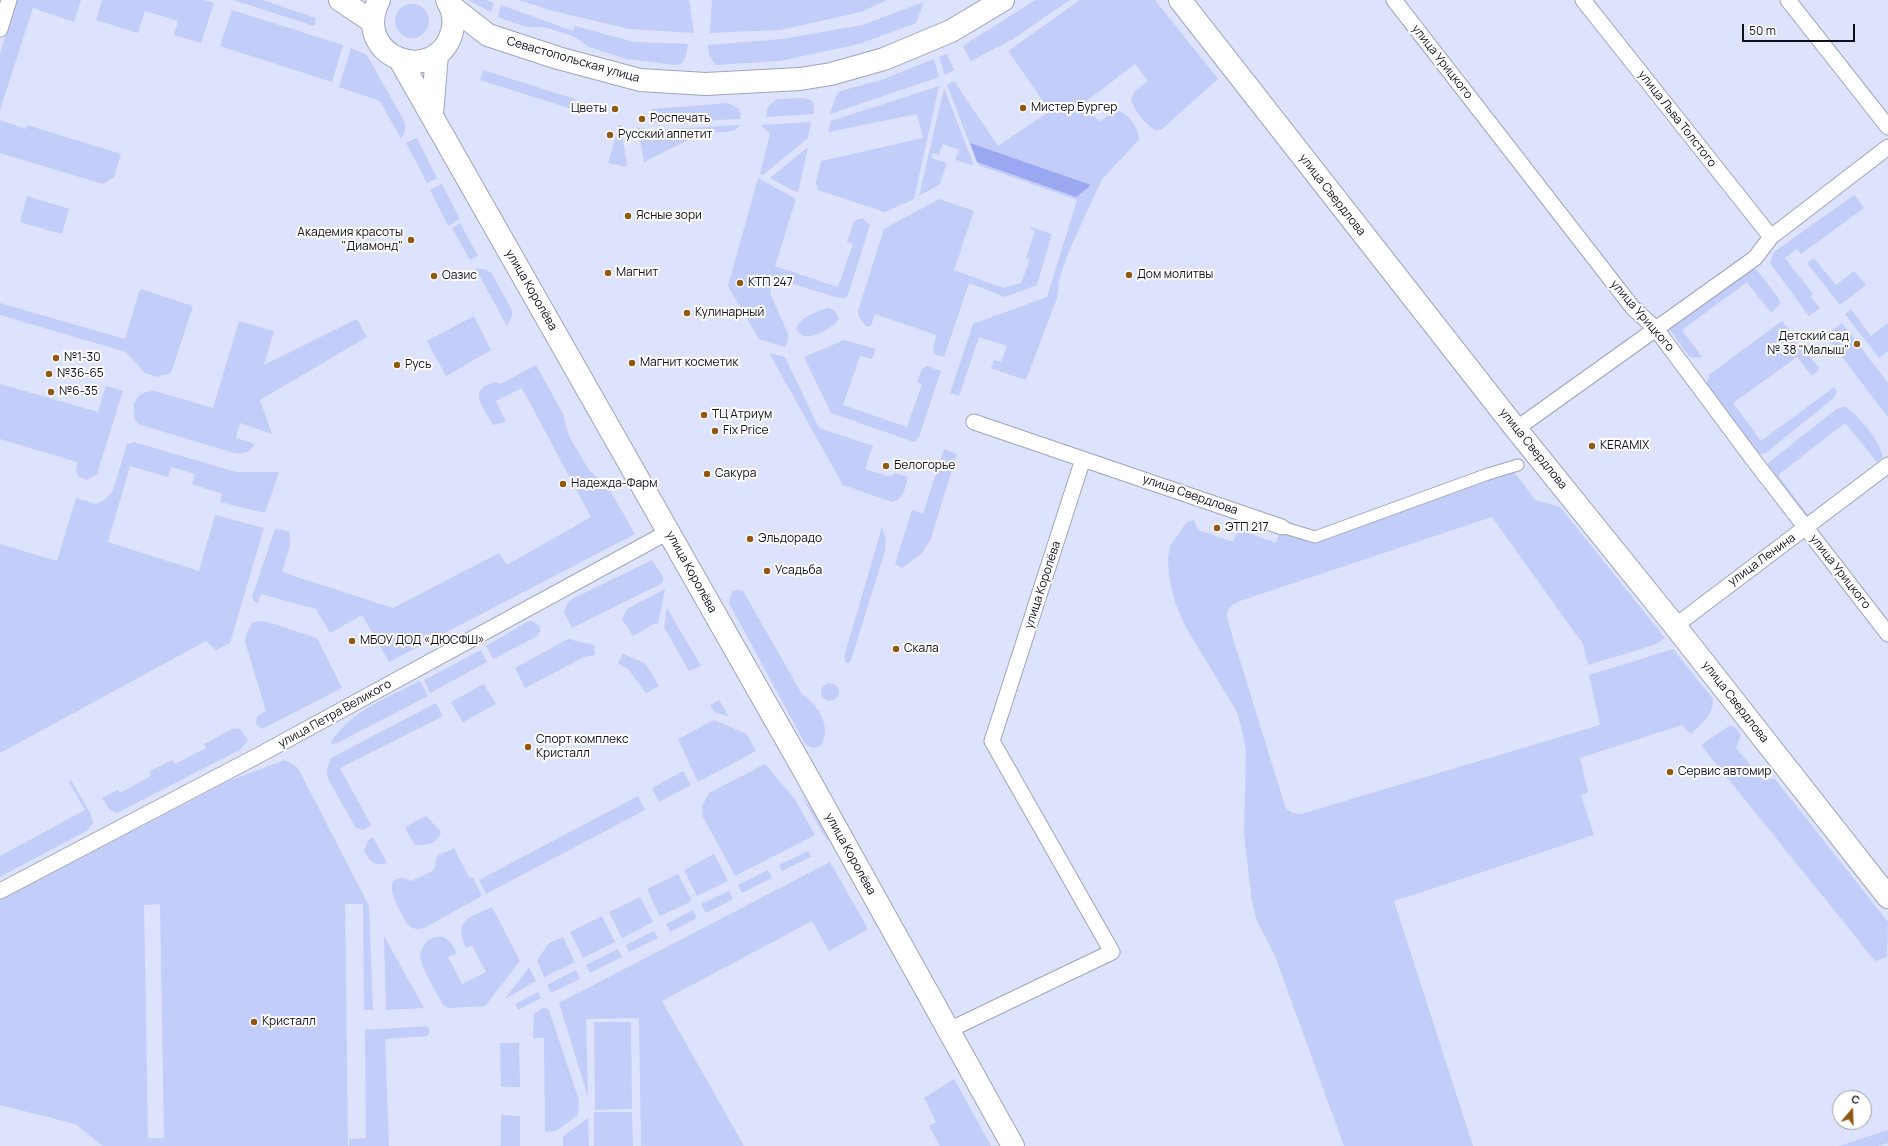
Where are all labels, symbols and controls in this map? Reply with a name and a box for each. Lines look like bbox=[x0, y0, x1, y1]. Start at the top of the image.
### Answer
scale bar bbox=[1744, 16, 1857, 42]
street label: улица Урицкого bbox=[1409, 22, 1475, 102]
text: 50 m bbox=[1749, 22, 1776, 39]
street label: Севастопольская улица bbox=[505, 34, 641, 86]
street label: улица Льва Толстого bbox=[1635, 68, 1719, 170]
place label: Мистер Бургер bbox=[1031, 101, 1117, 115]
place label: Цветы bbox=[571, 102, 607, 116]
marker: Мистер Бургер bbox=[1018, 103, 1028, 113]
marker: Цветы bbox=[610, 104, 620, 114]
place label: Роспечать bbox=[650, 112, 711, 126]
marker: Роспечать bbox=[637, 114, 647, 124]
place label: Русский аппетит bbox=[618, 128, 713, 142]
marker: Русский аппетит bbox=[605, 130, 615, 140]
street label: улица Свердлова bbox=[1296, 151, 1368, 239]
place label: Ясные зори bbox=[636, 209, 702, 223]
marker: Ясные зори bbox=[623, 211, 633, 221]
place label: Академия красоты "Диамонд" bbox=[297, 226, 403, 254]
marker: Академия красоты "Диамонд" bbox=[406, 235, 416, 245]
street label: улица Королёва bbox=[502, 247, 560, 333]
place label: Магнит bbox=[616, 266, 658, 280]
marker: Магнит bbox=[603, 268, 613, 278]
place label: Дом молитвы bbox=[1137, 268, 1213, 282]
place label: Оазис bbox=[442, 269, 477, 283]
marker: Дом молитвы bbox=[1124, 270, 1134, 280]
marker: Оазис bbox=[429, 271, 439, 281]
place label: КТП 247 bbox=[748, 276, 793, 290]
street label: улица Урицкого bbox=[1607, 277, 1677, 355]
marker: КТП 247 bbox=[735, 278, 745, 288]
place label: Кулинарный bbox=[695, 306, 764, 320]
marker: Кулинарный bbox=[682, 308, 692, 318]
place label: Детский сад № 38 "Малыш" bbox=[1767, 330, 1849, 358]
marker: Детский сад № 38 "Малыш" bbox=[1852, 339, 1862, 349]
place label: №1-30 bbox=[64, 351, 100, 365]
marker: №1-30 bbox=[51, 353, 61, 363]
place label: Магнит косметик bbox=[640, 356, 738, 370]
place label: Русь bbox=[405, 358, 431, 372]
marker: Магнит косметик bbox=[627, 358, 637, 368]
marker: Русь bbox=[392, 360, 402, 370]
place label: №36-65 bbox=[57, 367, 104, 381]
marker: №36-65 bbox=[44, 369, 54, 379]
place label: №6-35 bbox=[59, 385, 98, 399]
marker: №6-35 bbox=[46, 387, 56, 397]
street label: улица Свердлова bbox=[1496, 406, 1570, 492]
place label: ТЦ Атриум bbox=[712, 408, 772, 422]
marker: ТЦ Атриум bbox=[699, 410, 709, 420]
place label: Fix Price bbox=[723, 424, 768, 438]
marker: Fix Price bbox=[710, 426, 720, 436]
place label: KERAMIX bbox=[1600, 439, 1649, 453]
marker: KERAMIX bbox=[1587, 441, 1597, 451]
place label: Белогорье bbox=[894, 459, 955, 473]
marker: Белогорье bbox=[881, 461, 891, 471]
place label: Сакура bbox=[715, 467, 756, 481]
marker: Сакура bbox=[702, 469, 712, 479]
street label: улица Свердлова bbox=[1141, 472, 1239, 518]
place label: Надежда-Фарм bbox=[571, 477, 657, 491]
marker: Надежда-Фарм bbox=[558, 479, 568, 489]
place label: ЭТП 217 bbox=[1225, 521, 1269, 535]
marker: ЭТП 217 bbox=[1212, 523, 1222, 533]
street label: улица Королёва bbox=[663, 529, 719, 615]
street label: улица Ленина bbox=[1726, 531, 1798, 589]
place label: Эльдорадо bbox=[758, 532, 822, 546]
street label: улица Урицкого bbox=[1807, 532, 1873, 612]
marker: Эльдорадо bbox=[745, 534, 755, 544]
street label: улица Королёва bbox=[1022, 539, 1064, 631]
place label: Усадьба bbox=[775, 564, 822, 578]
marker: Усадьба bbox=[762, 566, 772, 576]
place label: МБОУ ДОД «ДЮСФШ» bbox=[360, 634, 485, 648]
marker: МБОУ ДОД «ДЮСФШ» bbox=[347, 636, 357, 646]
place label: Скала bbox=[904, 642, 939, 656]
marker: Скала bbox=[891, 644, 901, 654]
street label: улица Свердлова bbox=[1699, 658, 1771, 746]
street label: улица Петра Великого bbox=[276, 677, 394, 751]
place label: Спорт комплекс Кристалл bbox=[536, 733, 629, 761]
marker: Спорт комплекс Кристалл bbox=[523, 742, 533, 752]
place label: Сервис автомир bbox=[1678, 765, 1771, 779]
marker: Сервис автомир bbox=[1665, 767, 1675, 777]
street label: улица Королёва bbox=[822, 811, 878, 897]
place label: Кристалл bbox=[262, 1015, 316, 1029]
marker: Кристалл bbox=[249, 1017, 259, 1027]
north arrow bbox=[1832, 1090, 1872, 1130]
text: С bbox=[1849, 1091, 1862, 1108]

